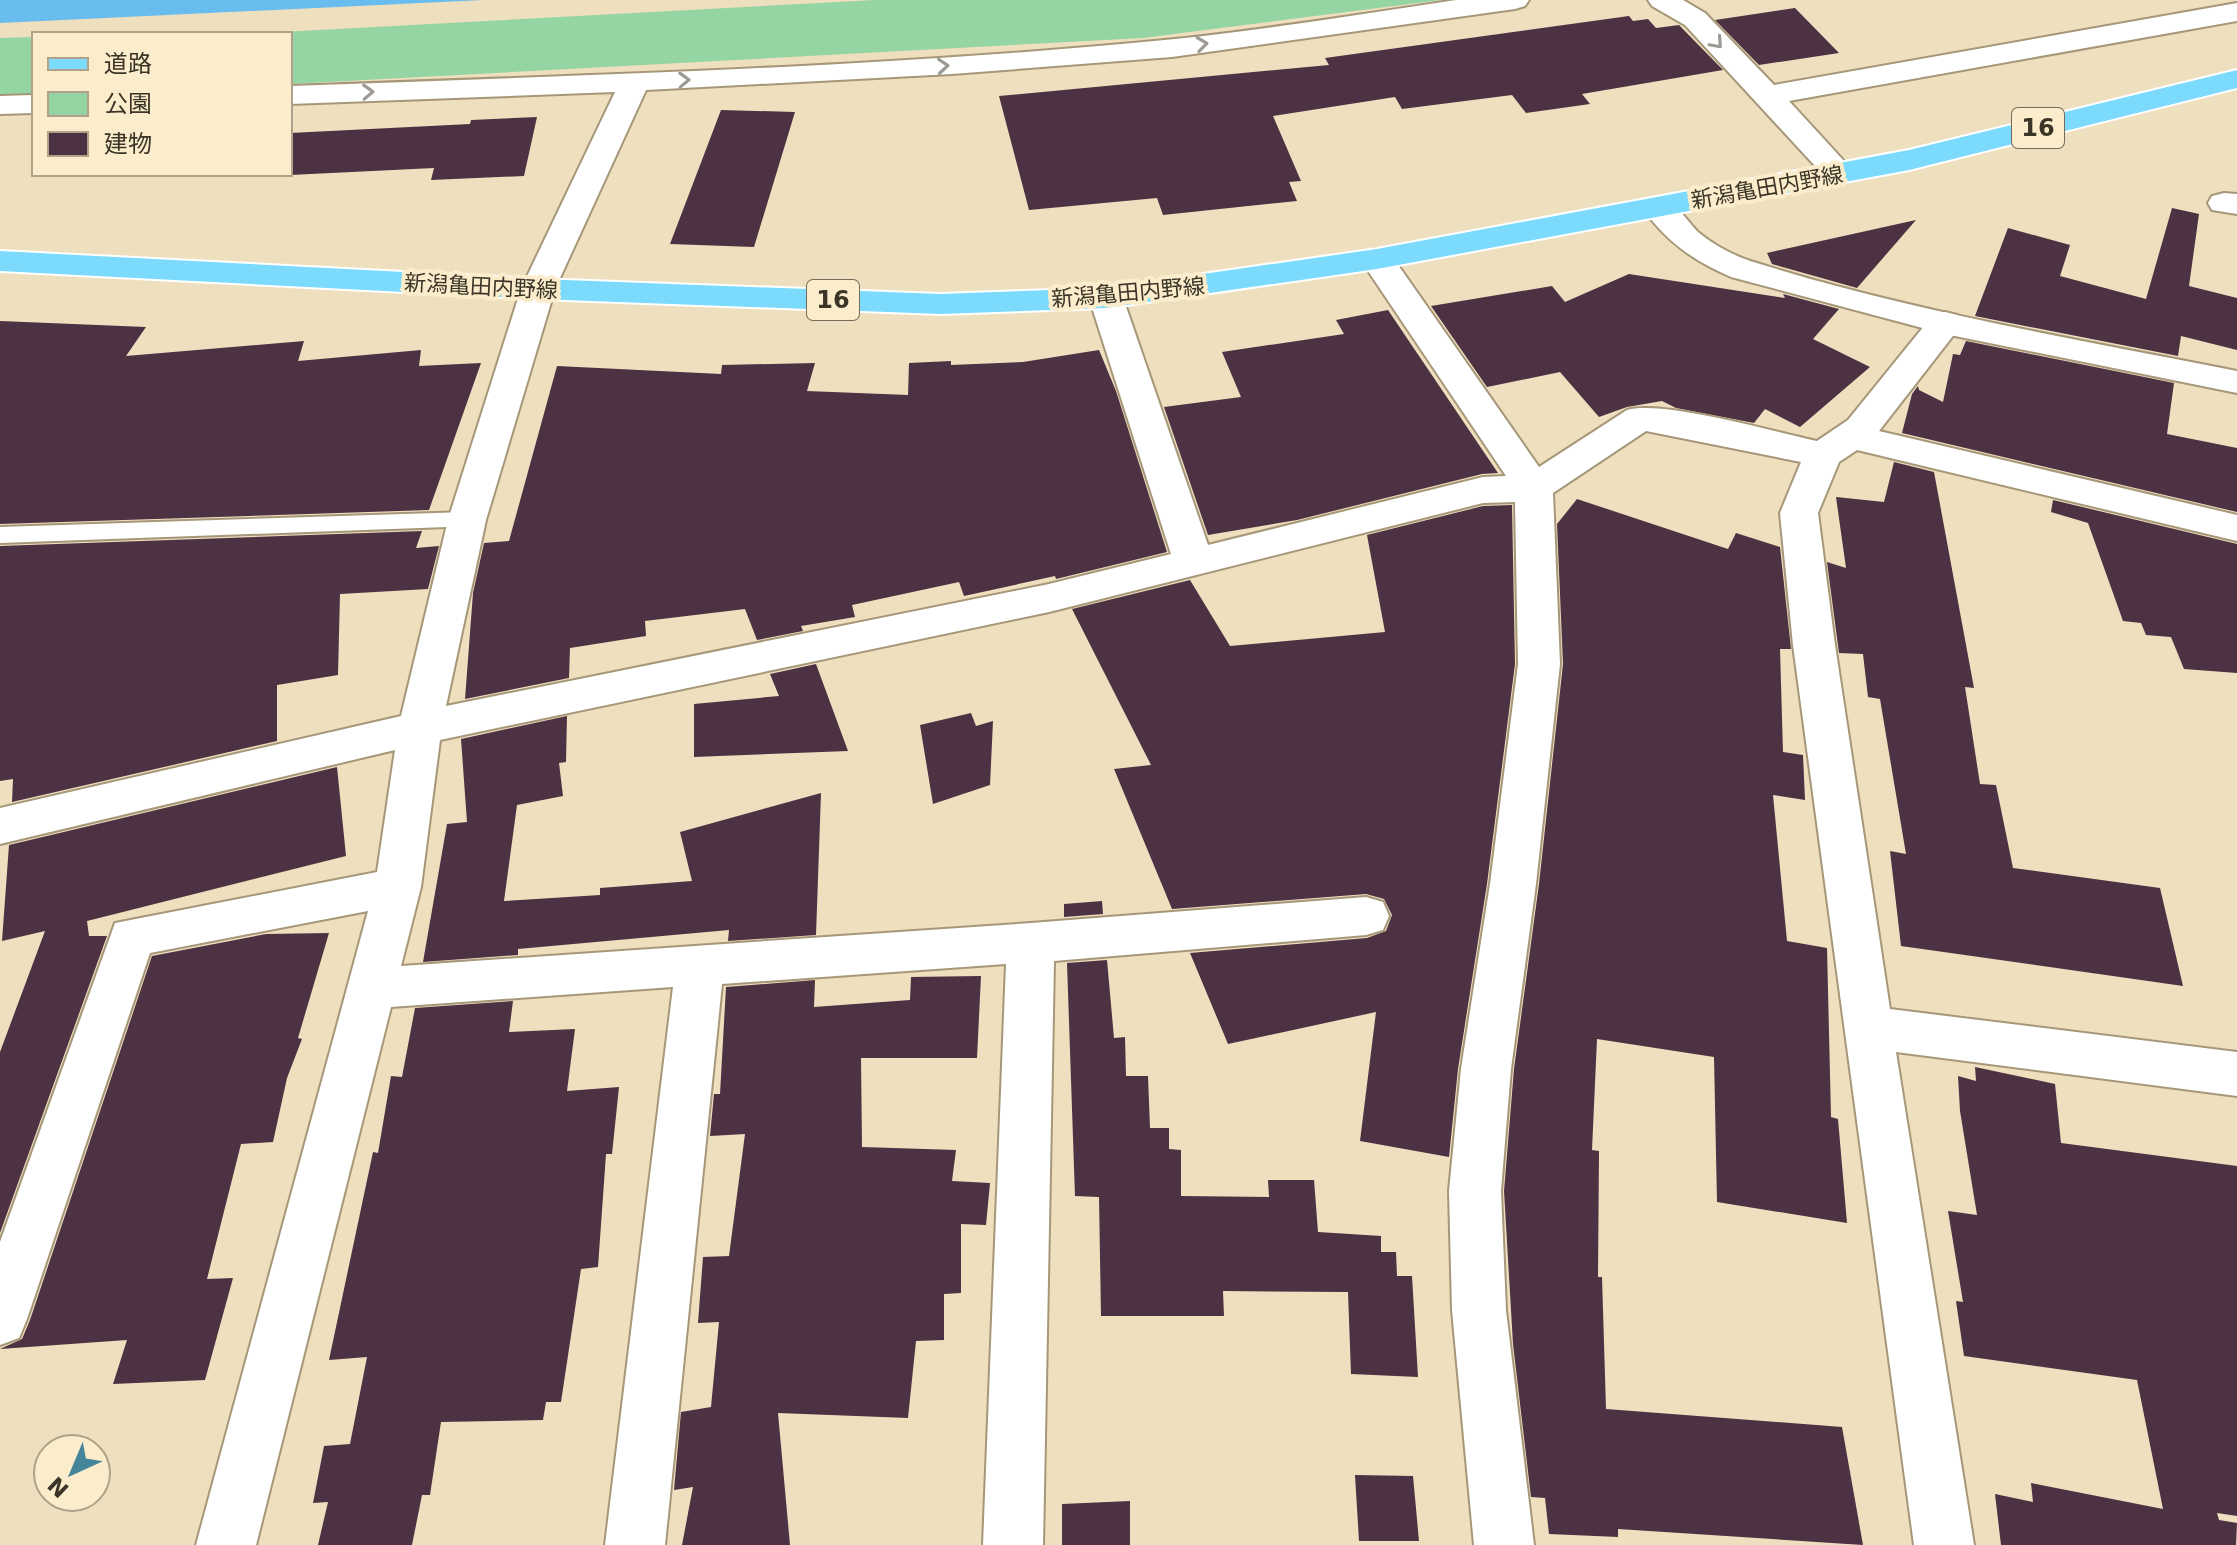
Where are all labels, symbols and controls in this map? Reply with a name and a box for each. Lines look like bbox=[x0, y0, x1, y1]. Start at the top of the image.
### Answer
legend bbox=[32, 32, 292, 176]
one-way arrow bbox=[1708, 34, 1722, 49]
one-way arrow bbox=[1195, 36, 1209, 53]
text: 道路 bbox=[104, 50, 152, 78]
one-way arrow bbox=[937, 58, 950, 75]
one-way arrow bbox=[678, 72, 691, 89]
one-way arrow bbox=[362, 84, 375, 101]
text: 公園 bbox=[104, 90, 152, 118]
road number: 16 bbox=[2012, 108, 2064, 148]
text: 建物 bbox=[104, 130, 152, 158]
street label: 新潟亀田内野線 bbox=[1689, 162, 1845, 213]
street label: 新潟亀田内野線 bbox=[403, 270, 559, 303]
street label: 新潟亀田内野線 bbox=[1050, 273, 1206, 312]
road number: 16 bbox=[807, 280, 859, 320]
north arrow bbox=[32, 1433, 112, 1513]
text: N bbox=[43, 1472, 74, 1502]

